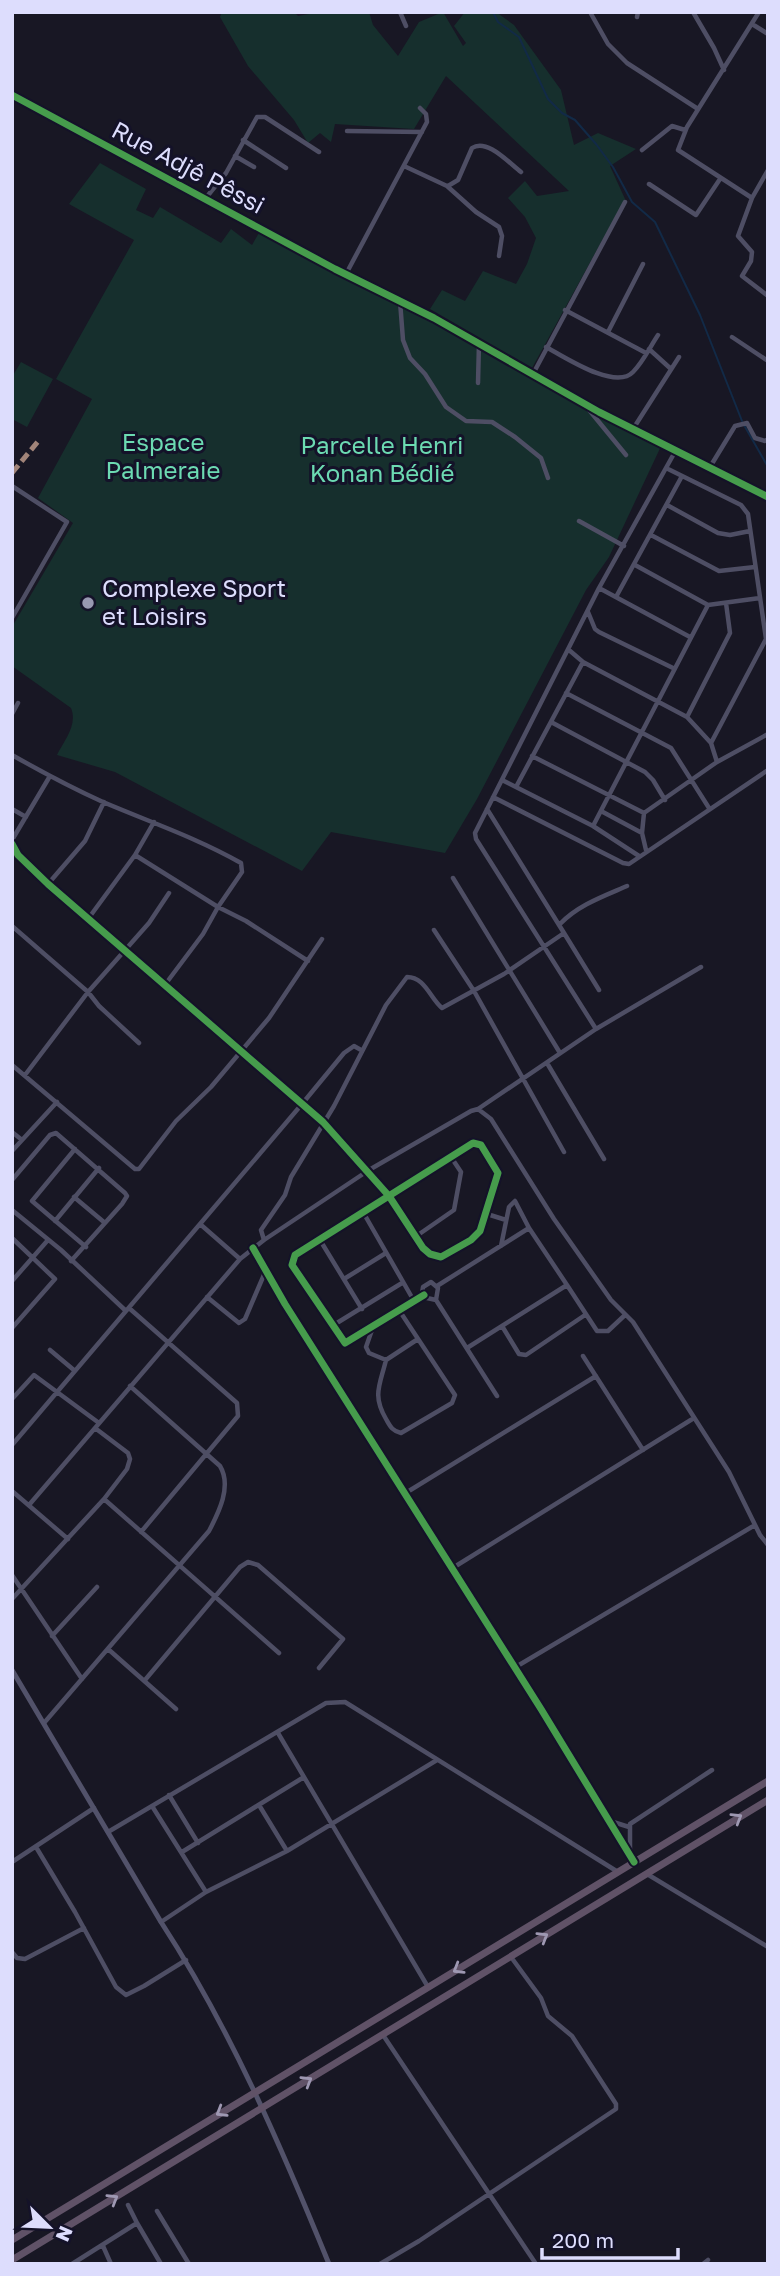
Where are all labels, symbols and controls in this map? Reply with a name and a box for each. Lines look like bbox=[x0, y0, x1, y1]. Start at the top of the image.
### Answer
street label: Rue Adjê Pêssi bbox=[108, 114, 270, 219]
park label: Espace Palmeraie bbox=[106, 427, 220, 484]
park label: Parcelle Henri Konan Bédié bbox=[301, 430, 463, 487]
place label: Complexe Sport et Loisirs bbox=[102, 573, 286, 630]
marker: Complexe Sport et Loisirs bbox=[80, 595, 96, 611]
one-way arrow bbox=[730, 1814, 743, 1827]
one-way arrow bbox=[536, 1933, 549, 1946]
one-way arrow bbox=[452, 1960, 465, 1973]
one-way arrow bbox=[300, 2076, 313, 2089]
one-way arrow bbox=[216, 2103, 229, 2116]
north arrow bbox=[14, 2192, 84, 2262]
one-way arrow bbox=[105, 2195, 118, 2208]
scale bar bbox=[542, 2216, 678, 2260]
text: N bbox=[52, 2223, 78, 2245]
text: 200 m bbox=[552, 2227, 614, 2253]

